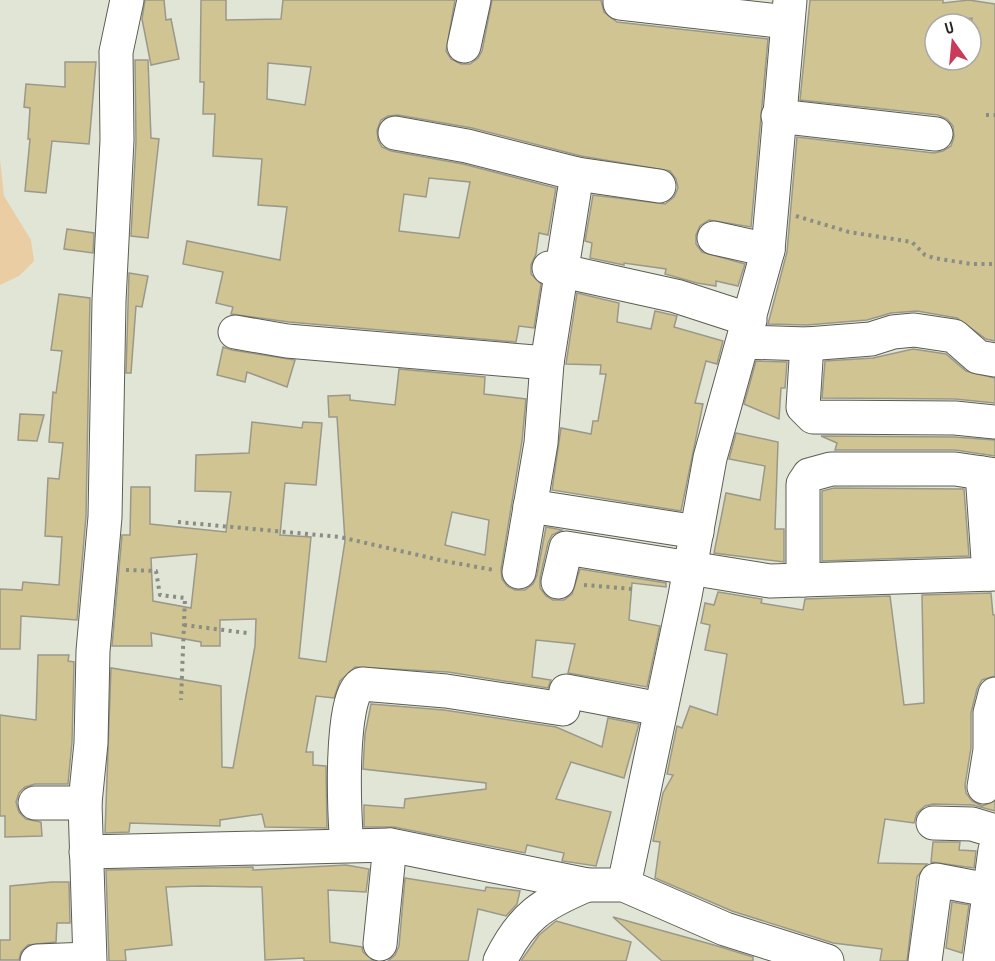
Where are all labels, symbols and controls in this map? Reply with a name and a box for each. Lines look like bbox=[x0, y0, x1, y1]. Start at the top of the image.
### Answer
north arrow bbox=[923, 12, 983, 72]
text: U bbox=[943, 17, 956, 38]

